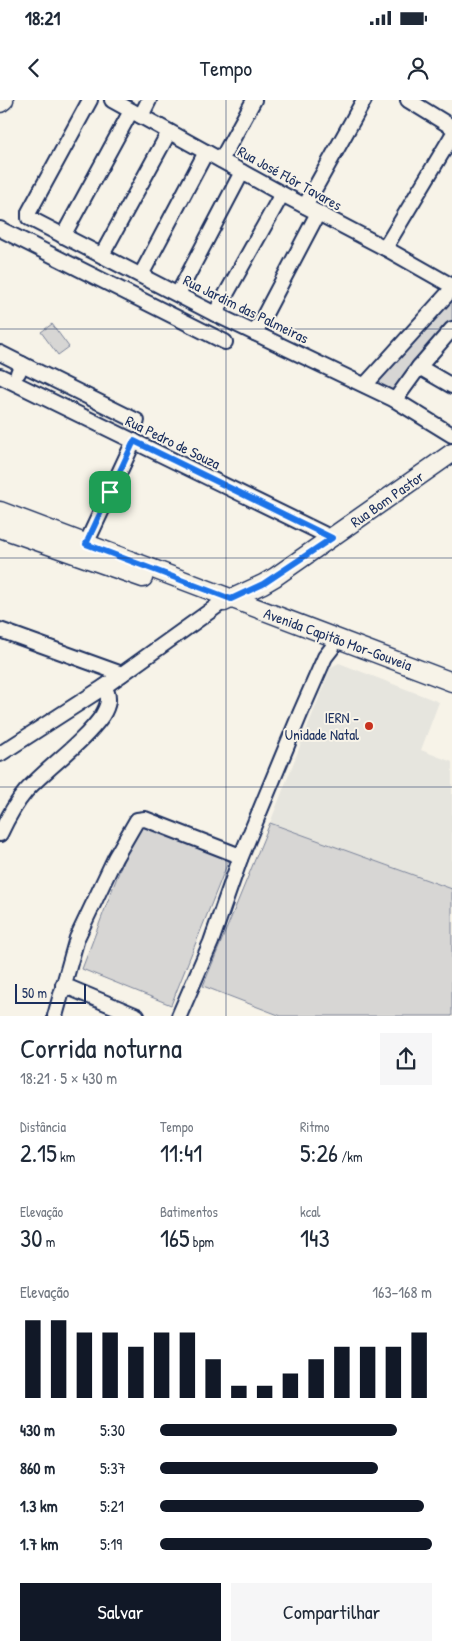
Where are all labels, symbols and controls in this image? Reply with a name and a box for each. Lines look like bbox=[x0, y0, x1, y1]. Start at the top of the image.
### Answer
text: 18:21 bbox=[25, 5, 60, 31]
text: Tempo bbox=[200, 53, 252, 83]
icon: back bbox=[20, 54, 48, 82]
icon: person bbox=[404, 54, 432, 82]
street label: Rua José Flôr Tavares bbox=[234, 141, 346, 215]
street label: Rua Jardim das Palmeiras bbox=[180, 269, 312, 349]
street label: Rua Pedro de Souza bbox=[122, 410, 224, 474]
street label: Rua Bom Pastor bbox=[346, 466, 428, 532]
pin bbox=[89, 471, 131, 513]
icon: arrive bbox=[96, 478, 124, 506]
street label: Avenida Capitão Mor-Gouveia bbox=[261, 602, 415, 676]
place label: IERN - Unidade Natal bbox=[285, 707, 359, 745]
marker: IERN - Unidade Natal bbox=[363, 720, 375, 732]
scale bar bbox=[15, 981, 86, 1004]
text: 50 m bbox=[22, 983, 47, 1002]
text: Corrida noturna bbox=[20, 1029, 182, 1067]
button: share bbox=[380, 1033, 432, 1085]
text: 18:21 · 5 × 430 m bbox=[20, 1067, 117, 1089]
text: Distância bbox=[20, 1117, 66, 1136]
text: Tempo bbox=[160, 1117, 193, 1136]
text: Ritmo bbox=[300, 1117, 329, 1136]
text: 2.15 bbox=[20, 1136, 57, 1170]
text: 11:41 bbox=[160, 1136, 202, 1170]
text: 5:26 bbox=[300, 1136, 338, 1170]
text: km bbox=[57, 1147, 75, 1166]
text: /km bbox=[338, 1147, 363, 1166]
text: Elevação bbox=[20, 1202, 63, 1221]
text: Batimentos bbox=[160, 1202, 218, 1221]
text: kcal bbox=[300, 1202, 320, 1221]
text: 30 bbox=[20, 1221, 42, 1255]
text: 165 bbox=[160, 1221, 190, 1255]
text: 143 bbox=[300, 1221, 330, 1255]
text: m bbox=[42, 1232, 55, 1251]
text: bpm bbox=[190, 1232, 214, 1251]
text: Elevação bbox=[20, 1281, 69, 1303]
text: 163–168 m bbox=[372, 1281, 432, 1303]
text: 430 m bbox=[20, 1419, 55, 1441]
text: 5:30 bbox=[100, 1419, 125, 1441]
text: 860 m bbox=[20, 1457, 55, 1479]
text: 5:37 bbox=[100, 1457, 126, 1479]
text: 1.3 km bbox=[20, 1495, 58, 1517]
text: 5:21 bbox=[100, 1495, 124, 1517]
text: 1.7 km bbox=[20, 1533, 58, 1555]
text: 5:19 bbox=[100, 1533, 122, 1555]
button: Salvar bbox=[20, 1583, 221, 1641]
button: Compartilhar bbox=[231, 1583, 432, 1641]

